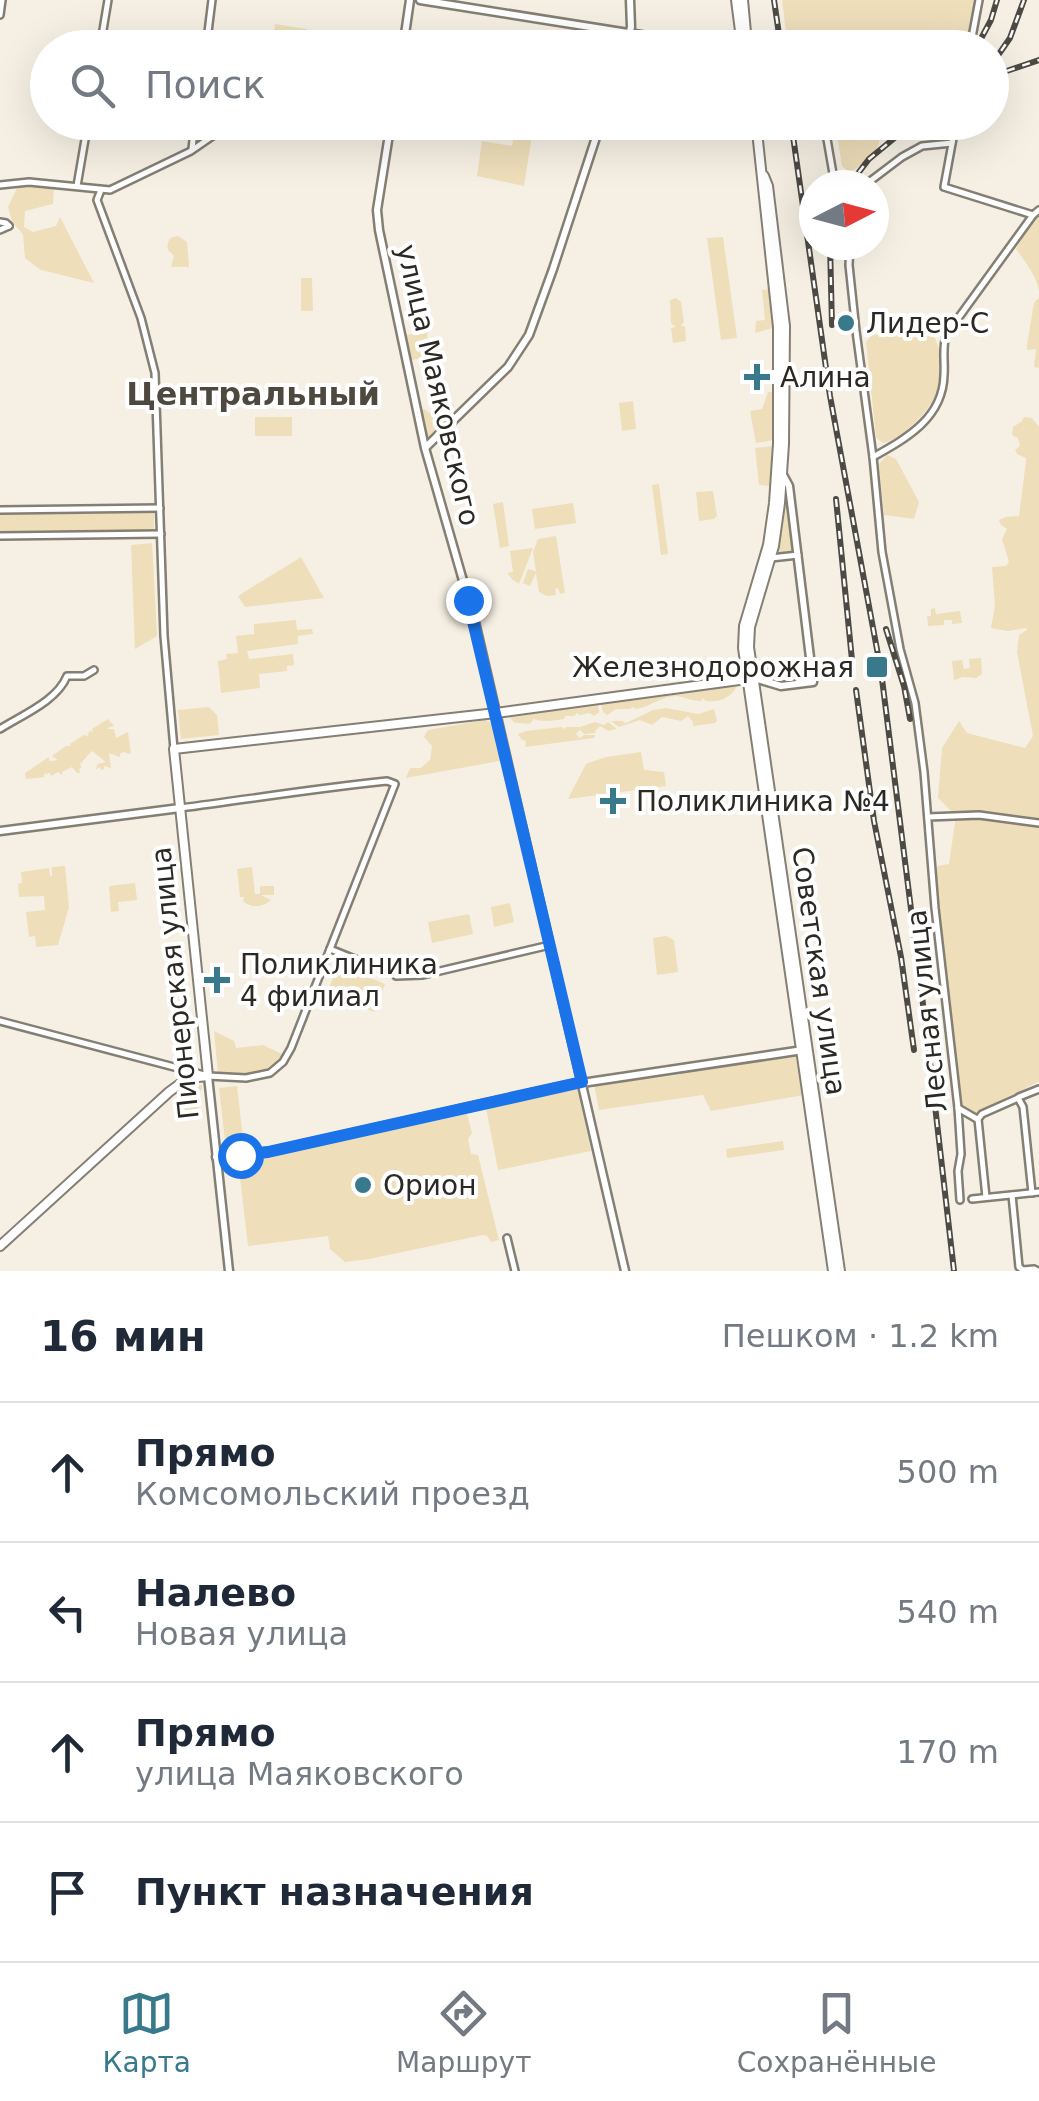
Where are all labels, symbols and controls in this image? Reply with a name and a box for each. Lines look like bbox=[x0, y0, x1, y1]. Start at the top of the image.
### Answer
search box bbox=[30, 30, 1009, 140]
icon: search bbox=[65, 58, 120, 113]
text: Поиск bbox=[145, 63, 265, 107]
north arrow bbox=[799, 170, 889, 260]
street label: улица Маяковского bbox=[390, 241, 486, 529]
place label: Лидер-С bbox=[866, 307, 989, 340]
marker: Лидер-С bbox=[835, 312, 857, 334]
place label: Алина bbox=[780, 361, 871, 394]
marker: Алина bbox=[744, 364, 770, 390]
district label: Центральный bbox=[126, 375, 380, 413]
route end bbox=[446, 578, 492, 624]
place label: Железнодорожная bbox=[572, 651, 854, 684]
marker: Железнодорожная bbox=[864, 654, 890, 680]
place label: Поликлиника №4 bbox=[636, 785, 890, 818]
marker: Поликлиника №4 bbox=[600, 788, 626, 814]
street label: Пионерская улица bbox=[144, 845, 206, 1121]
street label: Советская улица bbox=[785, 845, 853, 1097]
street label: Лесная улица bbox=[900, 908, 954, 1114]
place label: Поликлиника 4 филиал bbox=[240, 948, 438, 1013]
marker: Поликлиника 4 филиал bbox=[204, 967, 230, 993]
route start bbox=[218, 1133, 264, 1179]
place label: Орион bbox=[383, 1169, 476, 1202]
marker: Орион bbox=[352, 1174, 374, 1196]
text: 16 мин bbox=[40, 1312, 206, 1361]
text: Пешком · 1.2 km bbox=[722, 1317, 999, 1355]
text: Прямо bbox=[135, 1431, 276, 1475]
icon: ahead bbox=[40, 1445, 95, 1500]
text: 500 m bbox=[897, 1453, 999, 1491]
text: Комсомольский проезд bbox=[135, 1475, 530, 1513]
text: Налево bbox=[135, 1571, 296, 1615]
icon: left bbox=[40, 1585, 95, 1640]
text: 540 m bbox=[897, 1593, 999, 1631]
text: Новая улица bbox=[135, 1615, 348, 1653]
text: Прямо bbox=[135, 1711, 276, 1755]
icon: ahead bbox=[40, 1725, 95, 1780]
text: 170 m bbox=[897, 1733, 999, 1771]
text: улица Маяковского bbox=[135, 1755, 464, 1793]
icon: arrive bbox=[40, 1865, 95, 1920]
text: Пункт назначения bbox=[135, 1870, 534, 1914]
tab: Карта bbox=[103, 1986, 191, 2079]
tab: Маршрут bbox=[396, 1986, 531, 2079]
tab: Сохранённые bbox=[737, 1986, 936, 2079]

